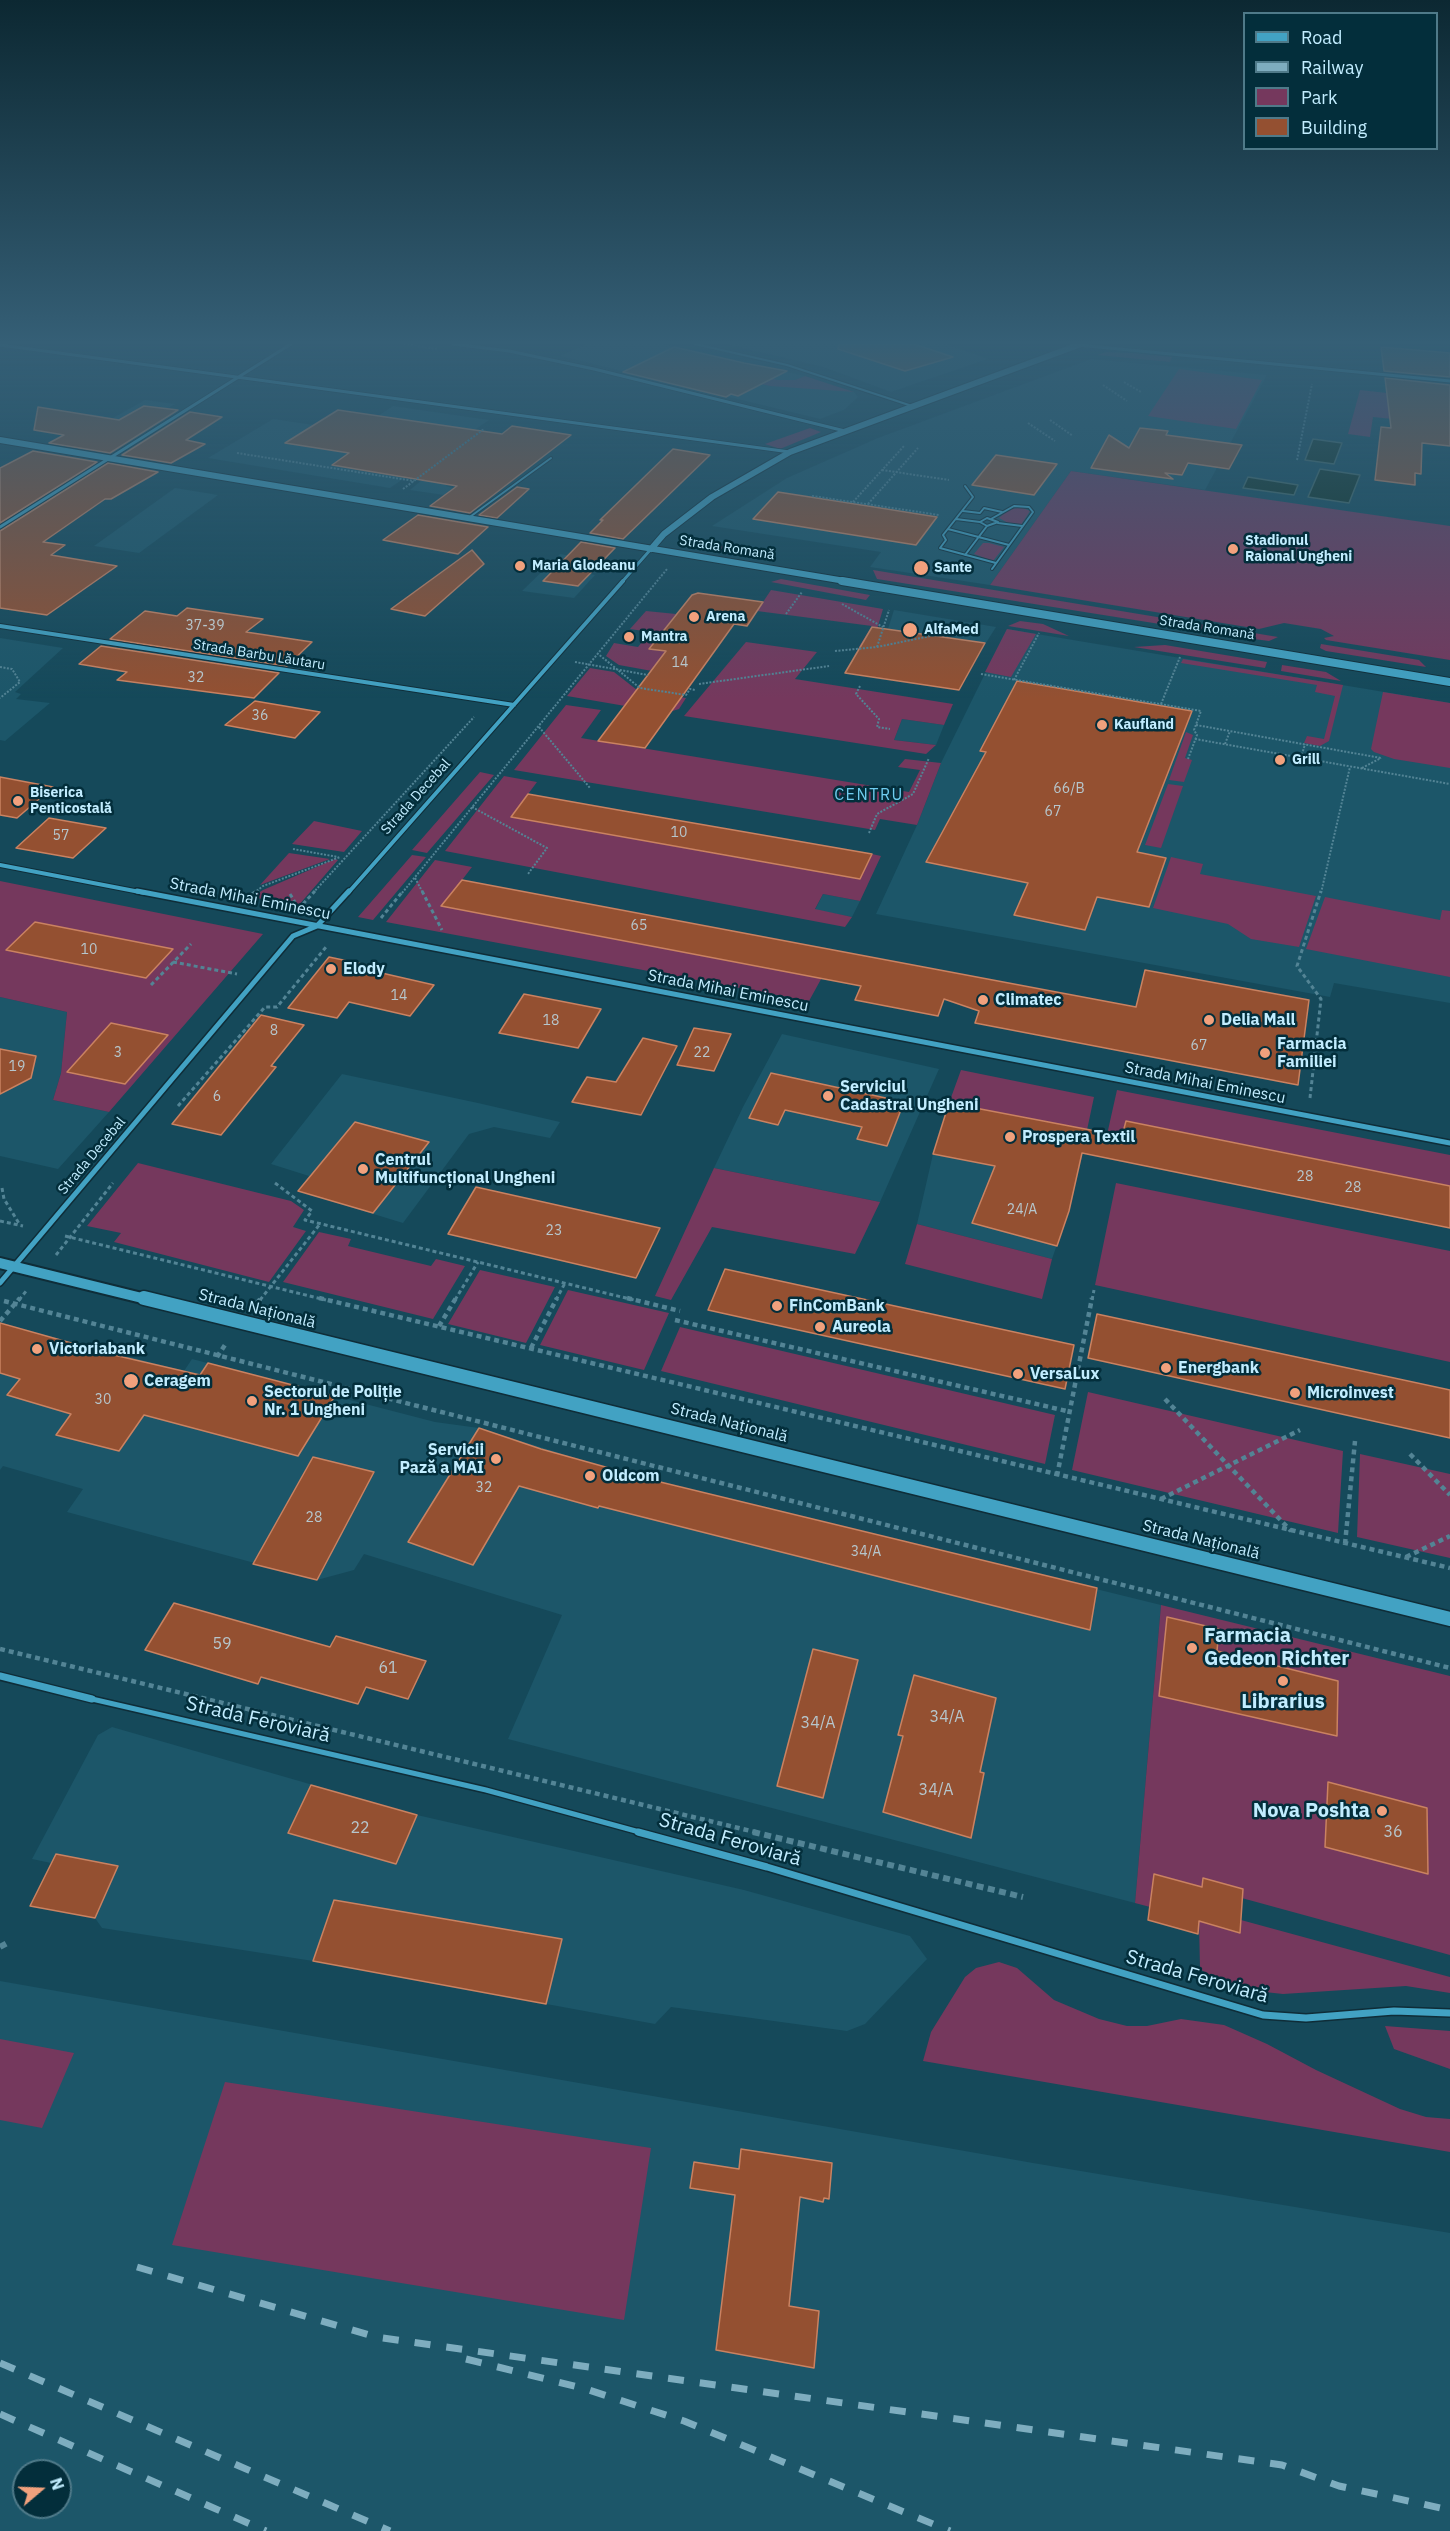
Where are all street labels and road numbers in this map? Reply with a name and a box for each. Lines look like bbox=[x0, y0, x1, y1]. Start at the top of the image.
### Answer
street label: Strada Romană bbox=[678, 532, 776, 564]
street label: Strada Romană bbox=[1158, 612, 1256, 644]
street label: Strada Barbu Lăutaru bbox=[192, 636, 326, 674]
street label: Strada Decebal bbox=[378, 756, 454, 838]
street label: Strada Mihai Eminescu bbox=[168, 874, 332, 924]
street label: Strada Mihai Eminescu bbox=[646, 966, 810, 1016]
street label: Strada Mihai Eminescu bbox=[1123, 1058, 1287, 1108]
street label: Strada Decebal bbox=[55, 1114, 129, 1198]
street label: Strada Națională bbox=[197, 1285, 317, 1333]
street label: Strada Națională bbox=[669, 1399, 789, 1447]
street label: Strada Națională bbox=[1141, 1516, 1261, 1564]
street label: Strada Feroviară bbox=[184, 1692, 332, 1748]
street label: Strada Feroviară bbox=[656, 1808, 804, 1872]
street label: Strada Feroviară bbox=[1123, 1945, 1271, 2009]

